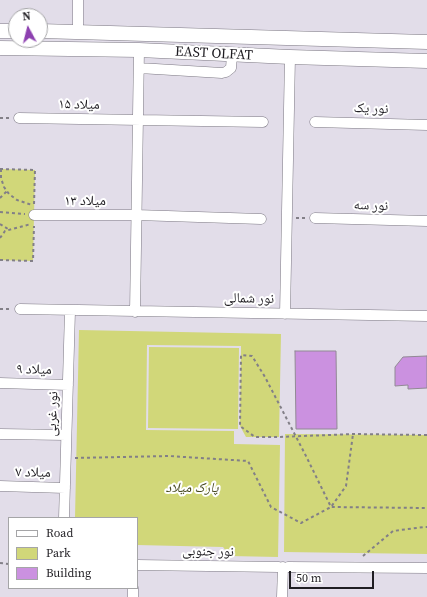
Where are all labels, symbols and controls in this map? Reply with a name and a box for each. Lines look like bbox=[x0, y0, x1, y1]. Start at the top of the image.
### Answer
north arrow bbox=[8, 8, 48, 48]
text: N bbox=[22, 9, 31, 25]
street label: EAST OLFAT bbox=[175, 44, 253, 64]
street label: میلاد ۱۵ bbox=[58, 96, 100, 114]
street label: نور یک bbox=[353, 100, 389, 118]
street label: میلاد ۱۳ bbox=[64, 193, 106, 209]
street label: نور سه bbox=[353, 197, 389, 215]
street label: نور شمالی bbox=[224, 290, 274, 308]
street label: میلاد ۹ bbox=[16, 361, 52, 379]
street label: نور غربی bbox=[44, 391, 62, 437]
street label: میلاد ۷ bbox=[15, 464, 51, 482]
park label: پارک میلاد bbox=[166, 480, 218, 496]
legend bbox=[8, 517, 138, 589]
text: Road bbox=[46, 525, 73, 541]
street label: نور جنوبی bbox=[182, 543, 234, 561]
text: Park bbox=[46, 545, 71, 561]
scale bar bbox=[291, 563, 376, 589]
text: Building bbox=[46, 565, 91, 581]
text: 50 m bbox=[296, 570, 322, 586]

